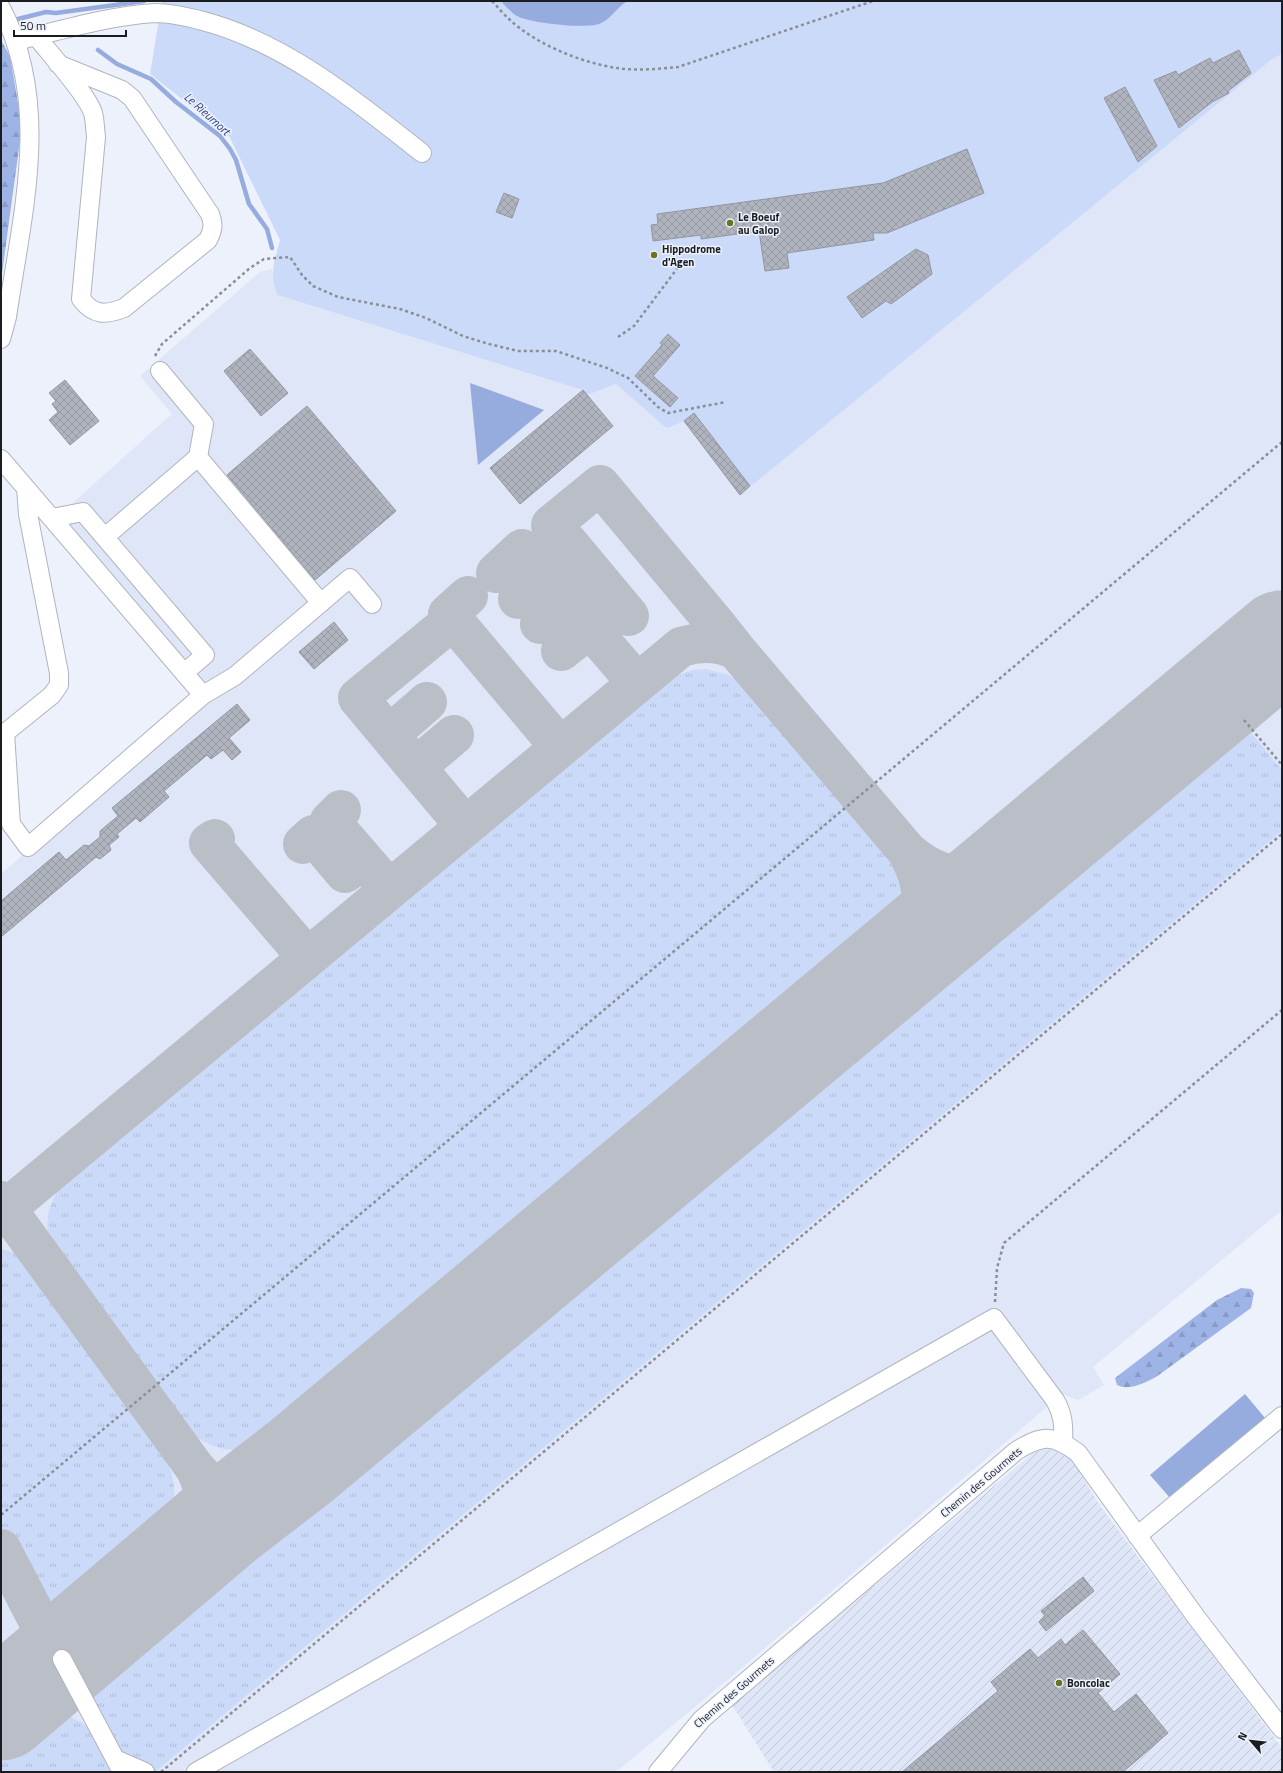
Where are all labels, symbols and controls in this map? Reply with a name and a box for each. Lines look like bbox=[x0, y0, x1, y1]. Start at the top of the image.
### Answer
scale bar bbox=[14, 12, 126, 38]
text: 50 m bbox=[20, 16, 46, 35]
water label: Le Rieumort bbox=[180, 88, 236, 140]
place label: Le Boeuf au Galop bbox=[738, 209, 779, 238]
marker: Le Boeuf au Galop bbox=[725, 218, 735, 228]
place label: Hippodrome d'Agen bbox=[662, 241, 721, 270]
marker: Hippodrome d'Agen bbox=[649, 250, 659, 260]
street label: Chemin des Gourmets bbox=[937, 1443, 1025, 1521]
street label: Chemin des Gourmets bbox=[690, 1652, 778, 1732]
place label: Boncolac bbox=[1067, 1675, 1110, 1691]
marker: Boncolac bbox=[1054, 1678, 1064, 1688]
north arrow bbox=[1231, 1721, 1271, 1761]
text: N bbox=[1233, 1729, 1251, 1743]

